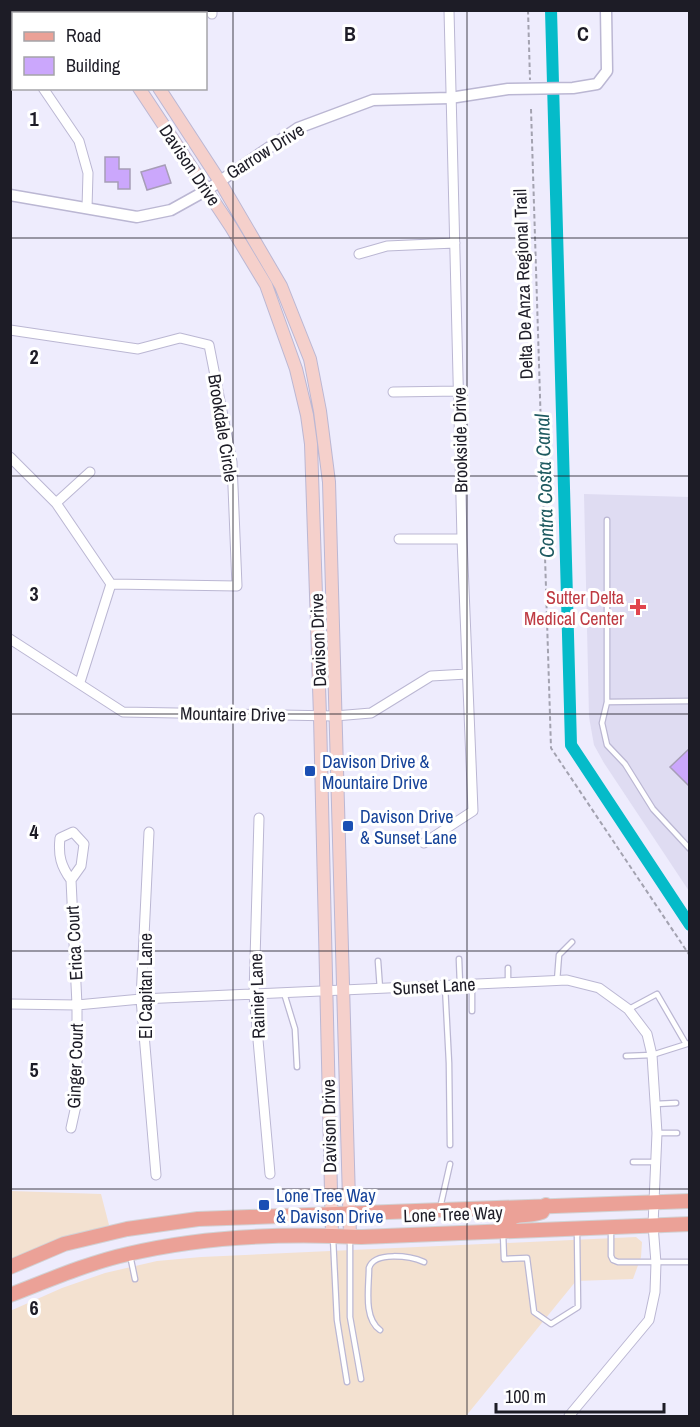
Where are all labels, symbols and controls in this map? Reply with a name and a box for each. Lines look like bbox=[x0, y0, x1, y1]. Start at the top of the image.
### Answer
legend bbox=[12, 12, 207, 90]
text: B bbox=[344, 20, 356, 47]
text: C bbox=[577, 20, 589, 47]
text: Road bbox=[66, 23, 101, 48]
text: Building bbox=[66, 53, 121, 78]
text: 1 bbox=[29, 105, 39, 132]
street label: Garrow Drive bbox=[221, 117, 309, 185]
street label: Davison Drive bbox=[153, 119, 227, 211]
street label: Delta De Anza Regional Trail bbox=[507, 188, 539, 380]
text: 2 bbox=[29, 343, 39, 370]
street label: Brookdale Circle bbox=[202, 372, 244, 484]
street label: Brookside Drive bbox=[447, 387, 473, 493]
water label: Contra Costa Canal bbox=[528, 413, 560, 558]
text: 3 bbox=[29, 580, 39, 607]
place label: Sutter Delta Medical Center bbox=[524, 585, 624, 631]
street label: Davison Drive bbox=[304, 593, 332, 687]
marker: Sutter Delta Medical Center bbox=[629, 598, 647, 616]
street label: Mountaire Drive bbox=[180, 701, 286, 727]
place label: Davison Drive & Mountaire Drive bbox=[322, 749, 430, 795]
marker: Davison Drive & Mountaire Drive bbox=[303, 764, 317, 778]
place label: Davison Drive & Sunset Lane bbox=[360, 804, 457, 850]
text: 4 bbox=[29, 818, 39, 845]
marker: Davison Drive & Sunset Lane bbox=[341, 819, 355, 833]
street label: Erica Court bbox=[60, 905, 88, 981]
street label: El Capitan Lane bbox=[133, 933, 158, 1039]
street label: Rainier Lane bbox=[243, 953, 271, 1039]
street label: Sunset Lane bbox=[392, 971, 476, 1001]
street label: Ginger Court bbox=[61, 1023, 89, 1109]
text: 5 bbox=[29, 1056, 39, 1083]
street label: Davison Drive bbox=[316, 1079, 342, 1173]
place label: Lone Tree Way & Davison Drive bbox=[276, 1183, 383, 1229]
marker: Lone Tree Way & Davison Drive bbox=[257, 1198, 271, 1212]
street label: Lone Tree Way bbox=[403, 1200, 504, 1228]
text: 6 bbox=[29, 1294, 39, 1321]
scale bar bbox=[496, 1376, 664, 1414]
text: 100 m bbox=[505, 1384, 546, 1409]

